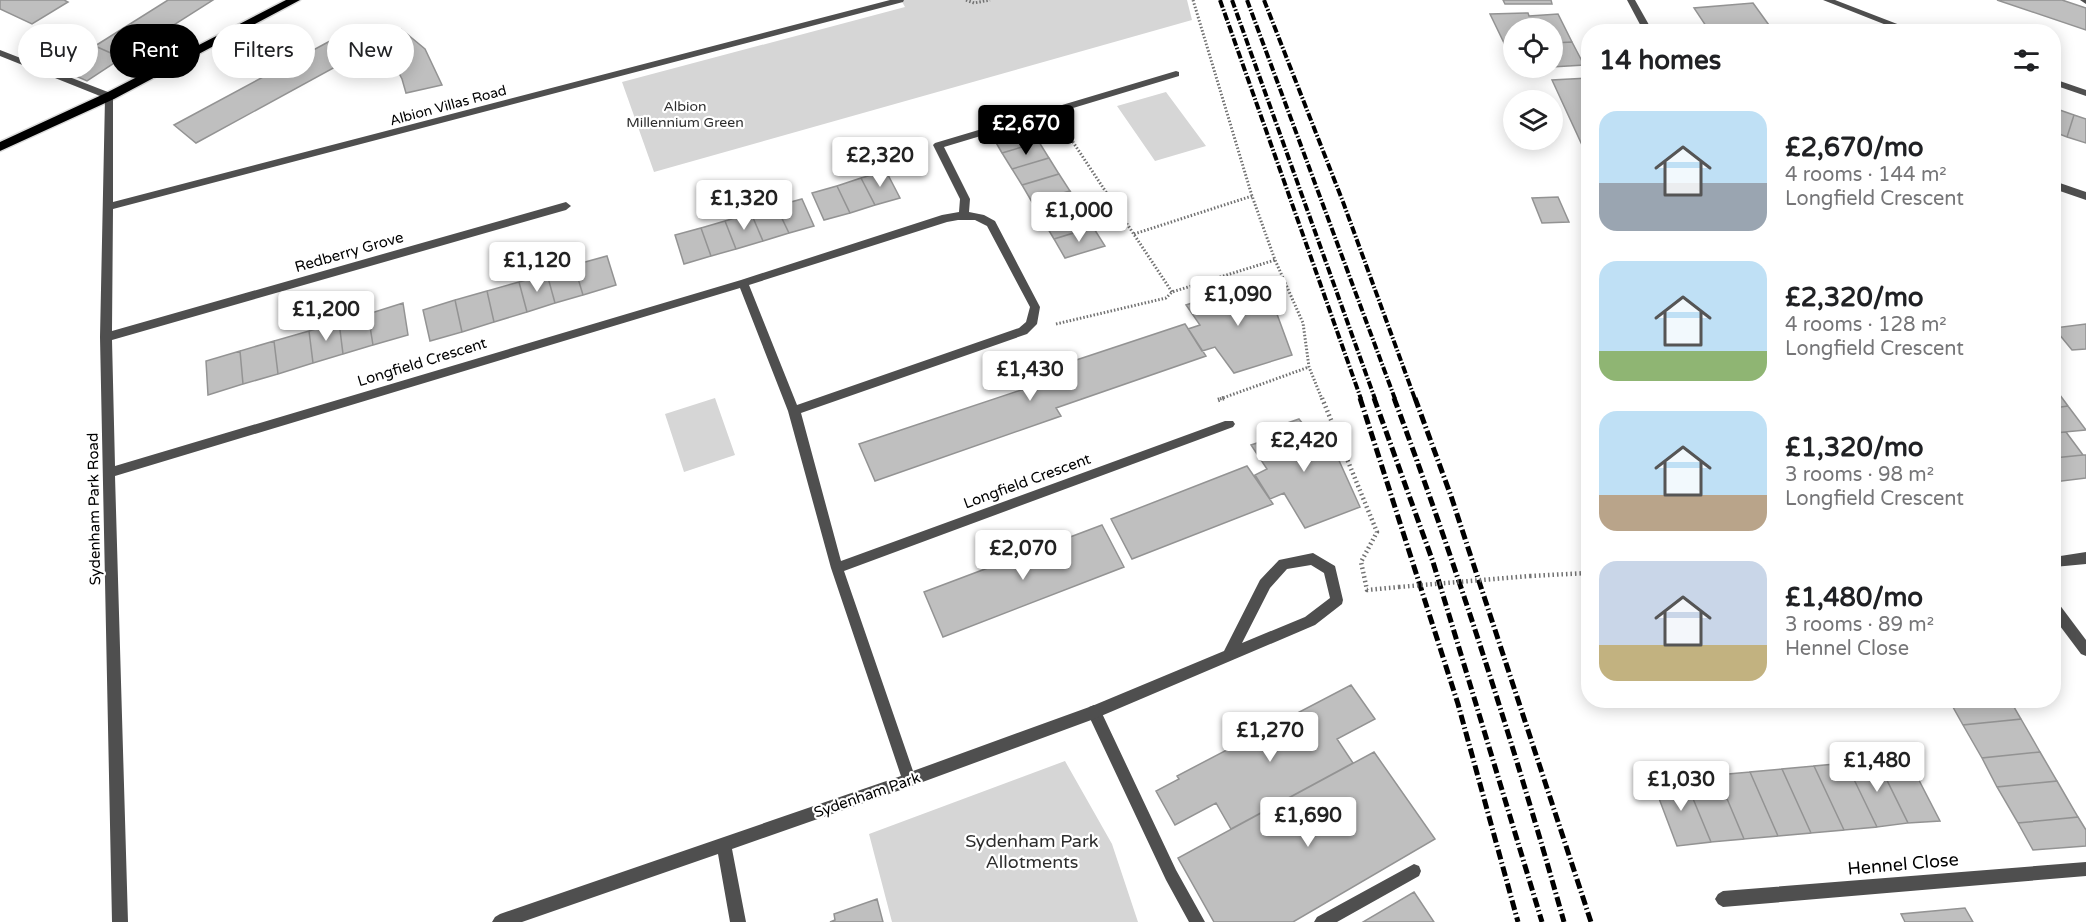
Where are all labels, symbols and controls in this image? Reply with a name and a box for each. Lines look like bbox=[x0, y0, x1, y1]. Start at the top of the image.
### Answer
map controls bbox=[1503, 18, 1563, 150]
button: locate bbox=[1503, 18, 1563, 78]
chip: Buy bbox=[18, 24, 98, 78]
chip: Rent bbox=[110, 24, 200, 78]
chip: Filters bbox=[212, 24, 315, 78]
chip: New bbox=[327, 24, 414, 78]
icon: filters bbox=[2010, 44, 2043, 77]
text: 14 homes bbox=[1599, 45, 1721, 76]
street label: Albion Villas Road bbox=[388, 82, 508, 129]
button: layers bbox=[1503, 90, 1563, 150]
park label: Albion Millennium Green bbox=[626, 98, 744, 131]
pin: £2,670 bbox=[977, 105, 1075, 156]
text: £2,670 bbox=[992, 112, 1060, 136]
text: £2,670/mo bbox=[1785, 132, 1924, 163]
icon: home bbox=[1647, 135, 1719, 207]
pin: £2,320 bbox=[831, 137, 929, 188]
text: £2,320 bbox=[846, 144, 914, 168]
text: 4 rooms · 144 m² bbox=[1785, 163, 1947, 187]
pin: £1,320 bbox=[695, 180, 793, 231]
text: £1,320 bbox=[710, 187, 778, 211]
text: Longfield Crescent bbox=[1785, 187, 1964, 211]
pin: £1,000 bbox=[1030, 192, 1128, 243]
text: £1,000 bbox=[1045, 199, 1113, 223]
street label: Redberry Grove bbox=[293, 228, 405, 276]
pin: £1,120 bbox=[488, 242, 586, 293]
text: £1,120 bbox=[503, 249, 571, 273]
pin: £1,090 bbox=[1189, 276, 1287, 327]
text: £2,320/mo bbox=[1785, 282, 1924, 313]
text: £1,090 bbox=[1204, 283, 1272, 307]
icon: home bbox=[1647, 285, 1719, 357]
pin: £1,200 bbox=[277, 291, 375, 342]
text: £1,200 bbox=[292, 298, 360, 322]
text: 4 rooms · 128 m² bbox=[1785, 313, 1947, 337]
street label: Longfield Crescent bbox=[355, 334, 489, 390]
text: Longfield Crescent bbox=[1785, 337, 1964, 361]
pin: £1,430 bbox=[981, 351, 1079, 402]
text: £1,430 bbox=[996, 358, 1064, 382]
pin: £2,420 bbox=[1255, 422, 1353, 473]
text: £2,420 bbox=[1270, 429, 1338, 453]
text: £1,320/mo bbox=[1785, 432, 1924, 463]
street label: Sydenham Park Road bbox=[84, 433, 104, 585]
icon: home bbox=[1647, 435, 1719, 507]
street label: Longfield Crescent bbox=[961, 450, 1093, 512]
text: 3 rooms · 98 m² bbox=[1785, 463, 1934, 487]
text: Longfield Crescent bbox=[1785, 487, 1964, 511]
pin: £2,070 bbox=[974, 530, 1072, 581]
text: £2,070 bbox=[989, 537, 1057, 561]
text: £1,480/mo bbox=[1785, 582, 1923, 613]
icon: home bbox=[1647, 585, 1719, 657]
text: 3 rooms · 89 m² bbox=[1785, 613, 1934, 637]
text: Hennel Close bbox=[1785, 637, 1909, 661]
pin: £1,270 bbox=[1221, 712, 1319, 763]
text: £1,270 bbox=[1236, 719, 1304, 743]
pin: £1,480 bbox=[1828, 742, 1926, 793]
text: £1,480 bbox=[1843, 749, 1911, 773]
pin: £1,030 bbox=[1632, 761, 1730, 812]
street label: Sydenham Park bbox=[812, 768, 922, 822]
text: £1,030 bbox=[1647, 768, 1715, 792]
pin: £1,690 bbox=[1259, 797, 1357, 848]
text: £1,690 bbox=[1274, 804, 1342, 828]
park label: Sydenham Park Allotments bbox=[965, 830, 1099, 873]
street label: Hennel Close bbox=[1846, 848, 1960, 880]

